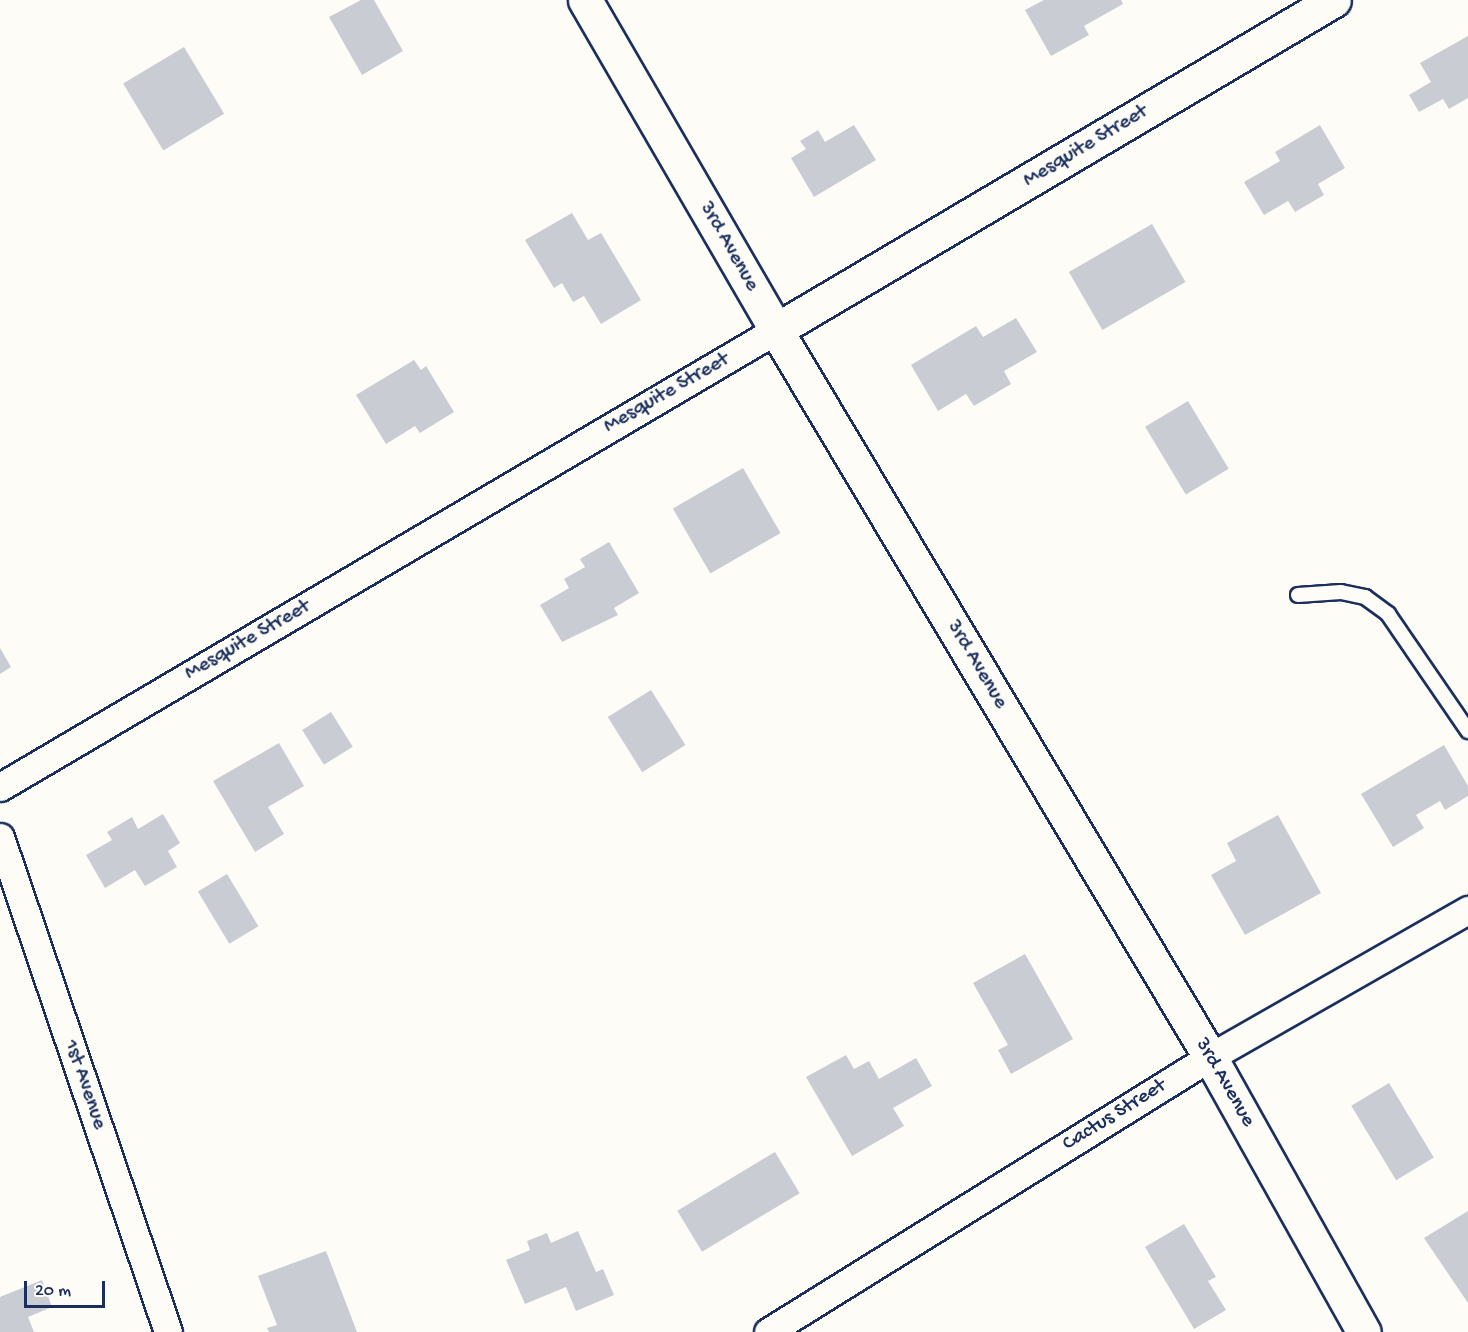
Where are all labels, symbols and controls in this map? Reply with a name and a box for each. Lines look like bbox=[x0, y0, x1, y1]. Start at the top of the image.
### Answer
street label: Mesquite Street bbox=[1019, 100, 1153, 194]
street label: 3rd Avenue bbox=[692, 198, 764, 296]
street label: Mesquite Street bbox=[600, 348, 734, 440]
street label: Mesquite Street bbox=[181, 595, 315, 687]
street label: 3rd Avenue bbox=[940, 616, 1012, 714]
street label: 3rd Avenue bbox=[1188, 1034, 1260, 1132]
street label: 1st Avenue bbox=[57, 1037, 111, 1133]
street label: Cactus Street bbox=[1059, 1074, 1171, 1158]
scale bar bbox=[27, 1269, 108, 1307]
text: 20 m bbox=[35, 1281, 71, 1302]

